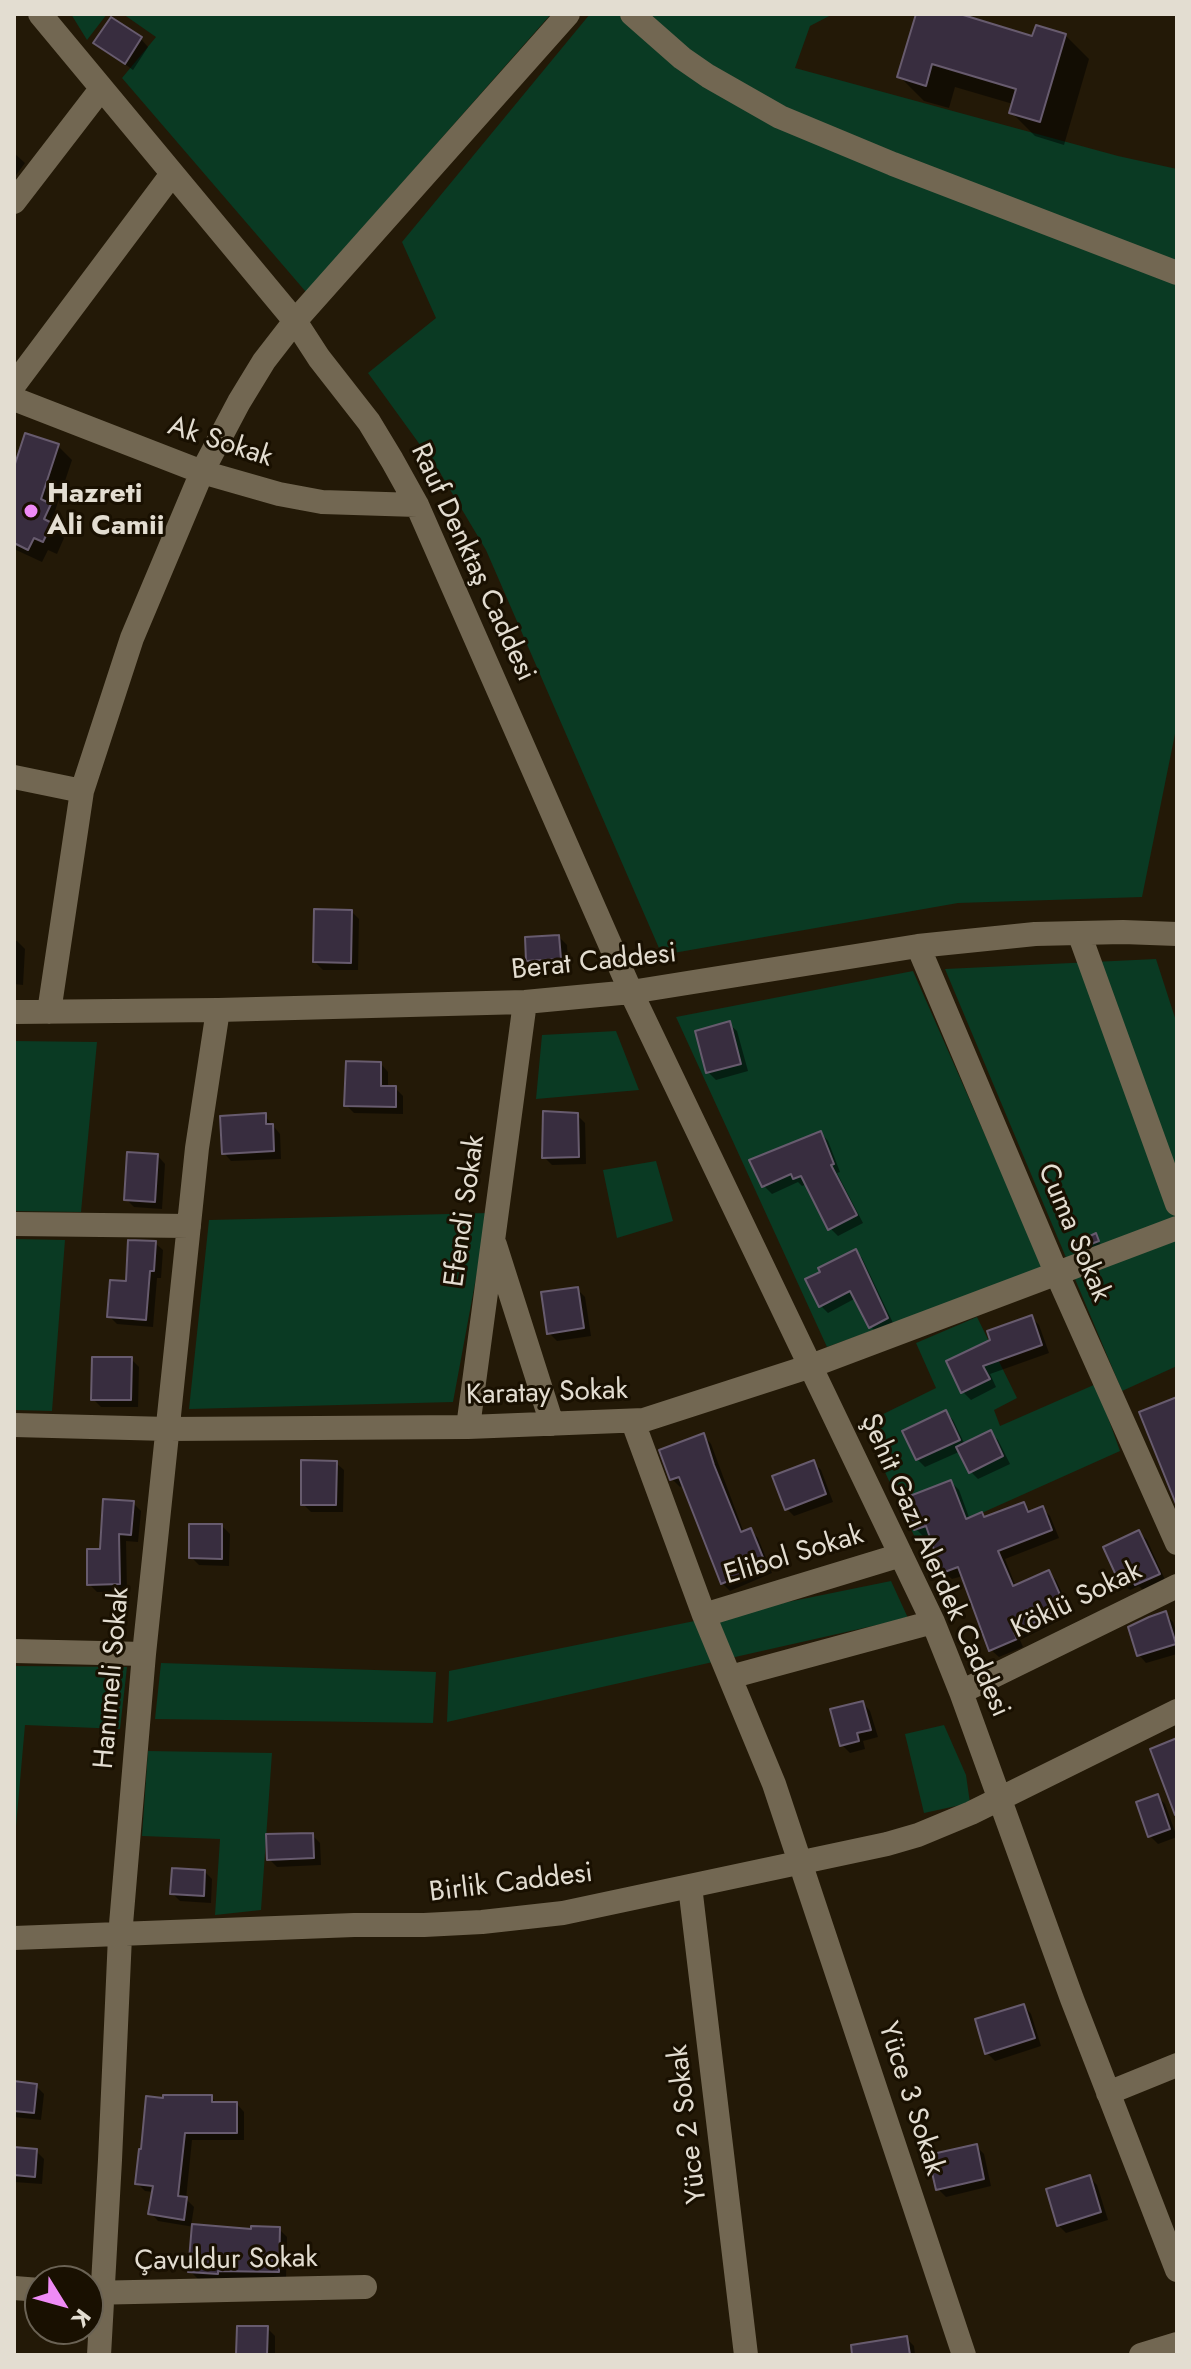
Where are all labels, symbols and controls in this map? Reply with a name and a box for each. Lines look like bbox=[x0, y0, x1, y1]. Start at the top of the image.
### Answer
street label: Ak Sokak bbox=[163, 410, 277, 476]
street label: Rauf Denktaş Caddesi bbox=[402, 439, 542, 687]
place label: Hazreti Ali Camii bbox=[47, 478, 164, 544]
marker: Hazreti Ali Camii bbox=[22, 502, 40, 520]
street label: Berat Caddesi bbox=[510, 938, 678, 988]
street label: Efendi Sokak bbox=[439, 1133, 493, 1289]
street label: Cuma Sokak bbox=[1029, 1159, 1117, 1307]
street label: Karatay Sokak bbox=[466, 1374, 628, 1414]
street label: Şehit Gazi Alerdek Caddesi bbox=[852, 1409, 1016, 1723]
street label: Elibol Sokak bbox=[720, 1519, 868, 1593]
street label: Köklü Sokak bbox=[1006, 1555, 1148, 1647]
street label: Hanımeli Sokak bbox=[88, 1586, 138, 1770]
street label: Birlik Caddesi bbox=[427, 1857, 595, 1911]
street label: Yüce 3 Sokak bbox=[869, 2018, 951, 2180]
street label: Yüce 2 Sokak bbox=[663, 2043, 715, 2205]
street label: Çavuldur Sokak bbox=[134, 2243, 318, 2279]
north arrow bbox=[24, 2265, 104, 2345]
text: K bbox=[64, 2302, 99, 2334]

